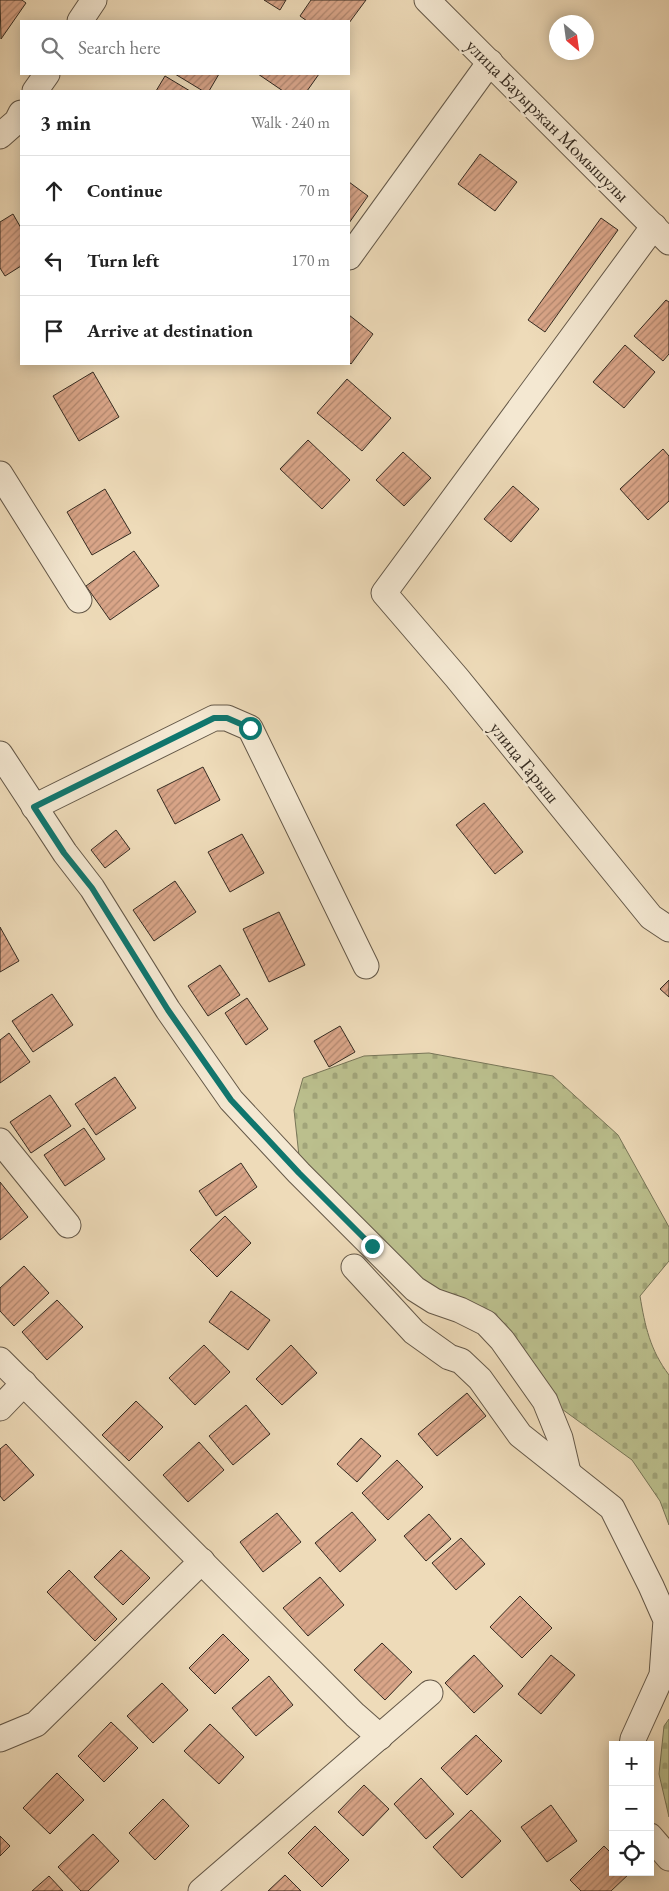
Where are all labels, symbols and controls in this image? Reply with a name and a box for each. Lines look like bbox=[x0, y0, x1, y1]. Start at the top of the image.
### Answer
north arrow bbox=[549, 15, 594, 60]
search box bbox=[20, 20, 350, 75]
street label: улица Бауыржан Момышулы bbox=[460, 33, 635, 208]
icon: search bbox=[38, 34, 66, 62]
text: Search here bbox=[78, 35, 160, 60]
text: 3 min bbox=[40, 109, 91, 136]
text: Walk · 240 m bbox=[251, 112, 330, 133]
icon: ahead bbox=[40, 177, 68, 205]
text: Continue bbox=[87, 178, 162, 203]
text: 70 m bbox=[299, 180, 330, 201]
icon: left bbox=[40, 247, 68, 275]
text: Turn left bbox=[87, 248, 159, 273]
text: 170 m bbox=[291, 250, 330, 271]
icon: arrive bbox=[40, 317, 68, 345]
text: Arrive at destination bbox=[87, 318, 253, 343]
street label: улица Гарыш bbox=[484, 716, 565, 808]
route start bbox=[239, 717, 262, 740]
route end bbox=[361, 1235, 384, 1258]
map controls bbox=[609, 1741, 654, 1876]
button: + bbox=[609, 1741, 654, 1786]
button: − bbox=[609, 1786, 654, 1831]
button: locate bbox=[609, 1831, 654, 1876]

